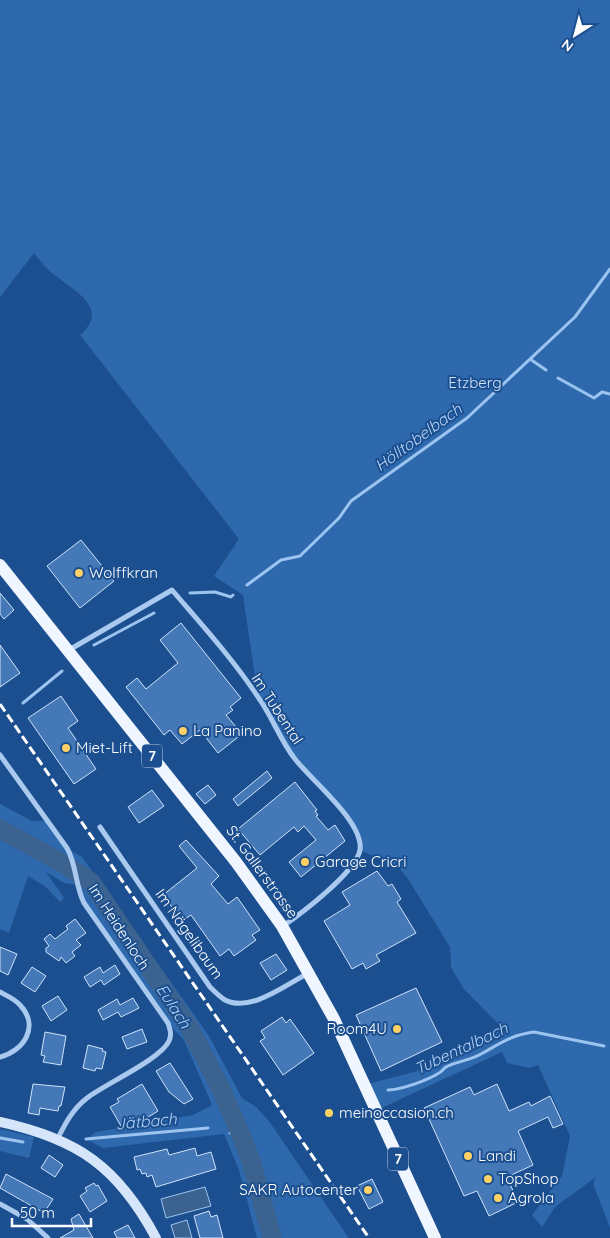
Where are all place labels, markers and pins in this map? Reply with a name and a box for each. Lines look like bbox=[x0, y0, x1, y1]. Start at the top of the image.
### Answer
place label: Wolffkran bbox=[89, 563, 158, 582]
marker: Wolffkran bbox=[73, 567, 85, 579]
place label: La Panino bbox=[193, 721, 262, 740]
marker: La Panino bbox=[177, 725, 189, 737]
place label: Miet-Lift bbox=[76, 738, 133, 757]
marker: Miet-Lift bbox=[60, 742, 72, 754]
place label: Garage Cricri bbox=[315, 852, 407, 871]
marker: Garage Cricri bbox=[299, 856, 311, 868]
place label: Room4U bbox=[327, 1019, 387, 1038]
marker: Room4U bbox=[391, 1023, 403, 1035]
place label: meinoccasion.ch bbox=[339, 1103, 454, 1122]
marker: meinoccasion.ch bbox=[323, 1107, 335, 1119]
place label: Landi bbox=[478, 1146, 516, 1165]
marker: Landi bbox=[462, 1150, 474, 1162]
place label: TopShop bbox=[498, 1169, 559, 1188]
marker: TopShop bbox=[482, 1173, 494, 1185]
place label: SAKR Autocenter bbox=[239, 1180, 358, 1199]
marker: SAKR Autocenter bbox=[362, 1184, 374, 1196]
place label: Agrola bbox=[508, 1188, 554, 1207]
marker: Agrola bbox=[492, 1192, 504, 1204]

